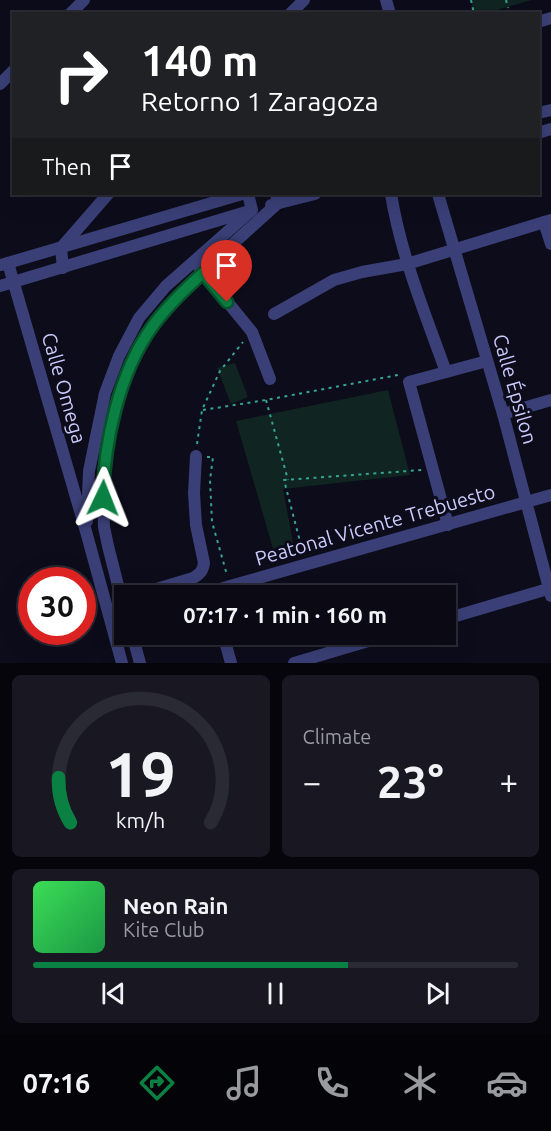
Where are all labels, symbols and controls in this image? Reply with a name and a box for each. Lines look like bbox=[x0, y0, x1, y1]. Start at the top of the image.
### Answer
icon: right bbox=[42, 36, 120, 114]
text: 140 m bbox=[141, 37, 258, 84]
text: Retorno 1 Zaragoza bbox=[141, 86, 379, 116]
icon: arrive bbox=[104, 150, 137, 183]
text: Then bbox=[42, 154, 92, 179]
pin bbox=[201, 240, 252, 302]
icon: arrive bbox=[210, 249, 243, 282]
street label: Calle Omega bbox=[38, 330, 91, 446]
street label: Calle Épsilon bbox=[489, 331, 542, 447]
position arrow bbox=[71, 466, 135, 530]
street label: Peatonal Vicente Trebuesto bbox=[252, 479, 498, 570]
speed limit sign: 30 bbox=[18, 567, 96, 645]
text: 07:17 · 1 min · 160 m bbox=[183, 602, 387, 627]
text: Climate bbox=[303, 725, 371, 748]
text: 19 bbox=[106, 739, 176, 809]
text: 23° bbox=[377, 756, 444, 807]
text: − bbox=[303, 763, 321, 800]
text: + bbox=[499, 763, 518, 800]
text: km/h bbox=[116, 808, 165, 832]
text: Neon Rain bbox=[123, 893, 228, 918]
text: Kite Club bbox=[123, 918, 205, 941]
icon: previous bbox=[97, 977, 130, 1010]
icon: pause bbox=[259, 977, 292, 1010]
icon: next bbox=[421, 977, 454, 1010]
icon: directions bbox=[136, 1062, 178, 1104]
icon: music bbox=[223, 1062, 265, 1104]
icon: phone bbox=[311, 1062, 353, 1104]
icon: climate bbox=[399, 1062, 441, 1104]
icon: car bbox=[486, 1062, 528, 1104]
text: 07:16 bbox=[23, 1068, 90, 1098]

